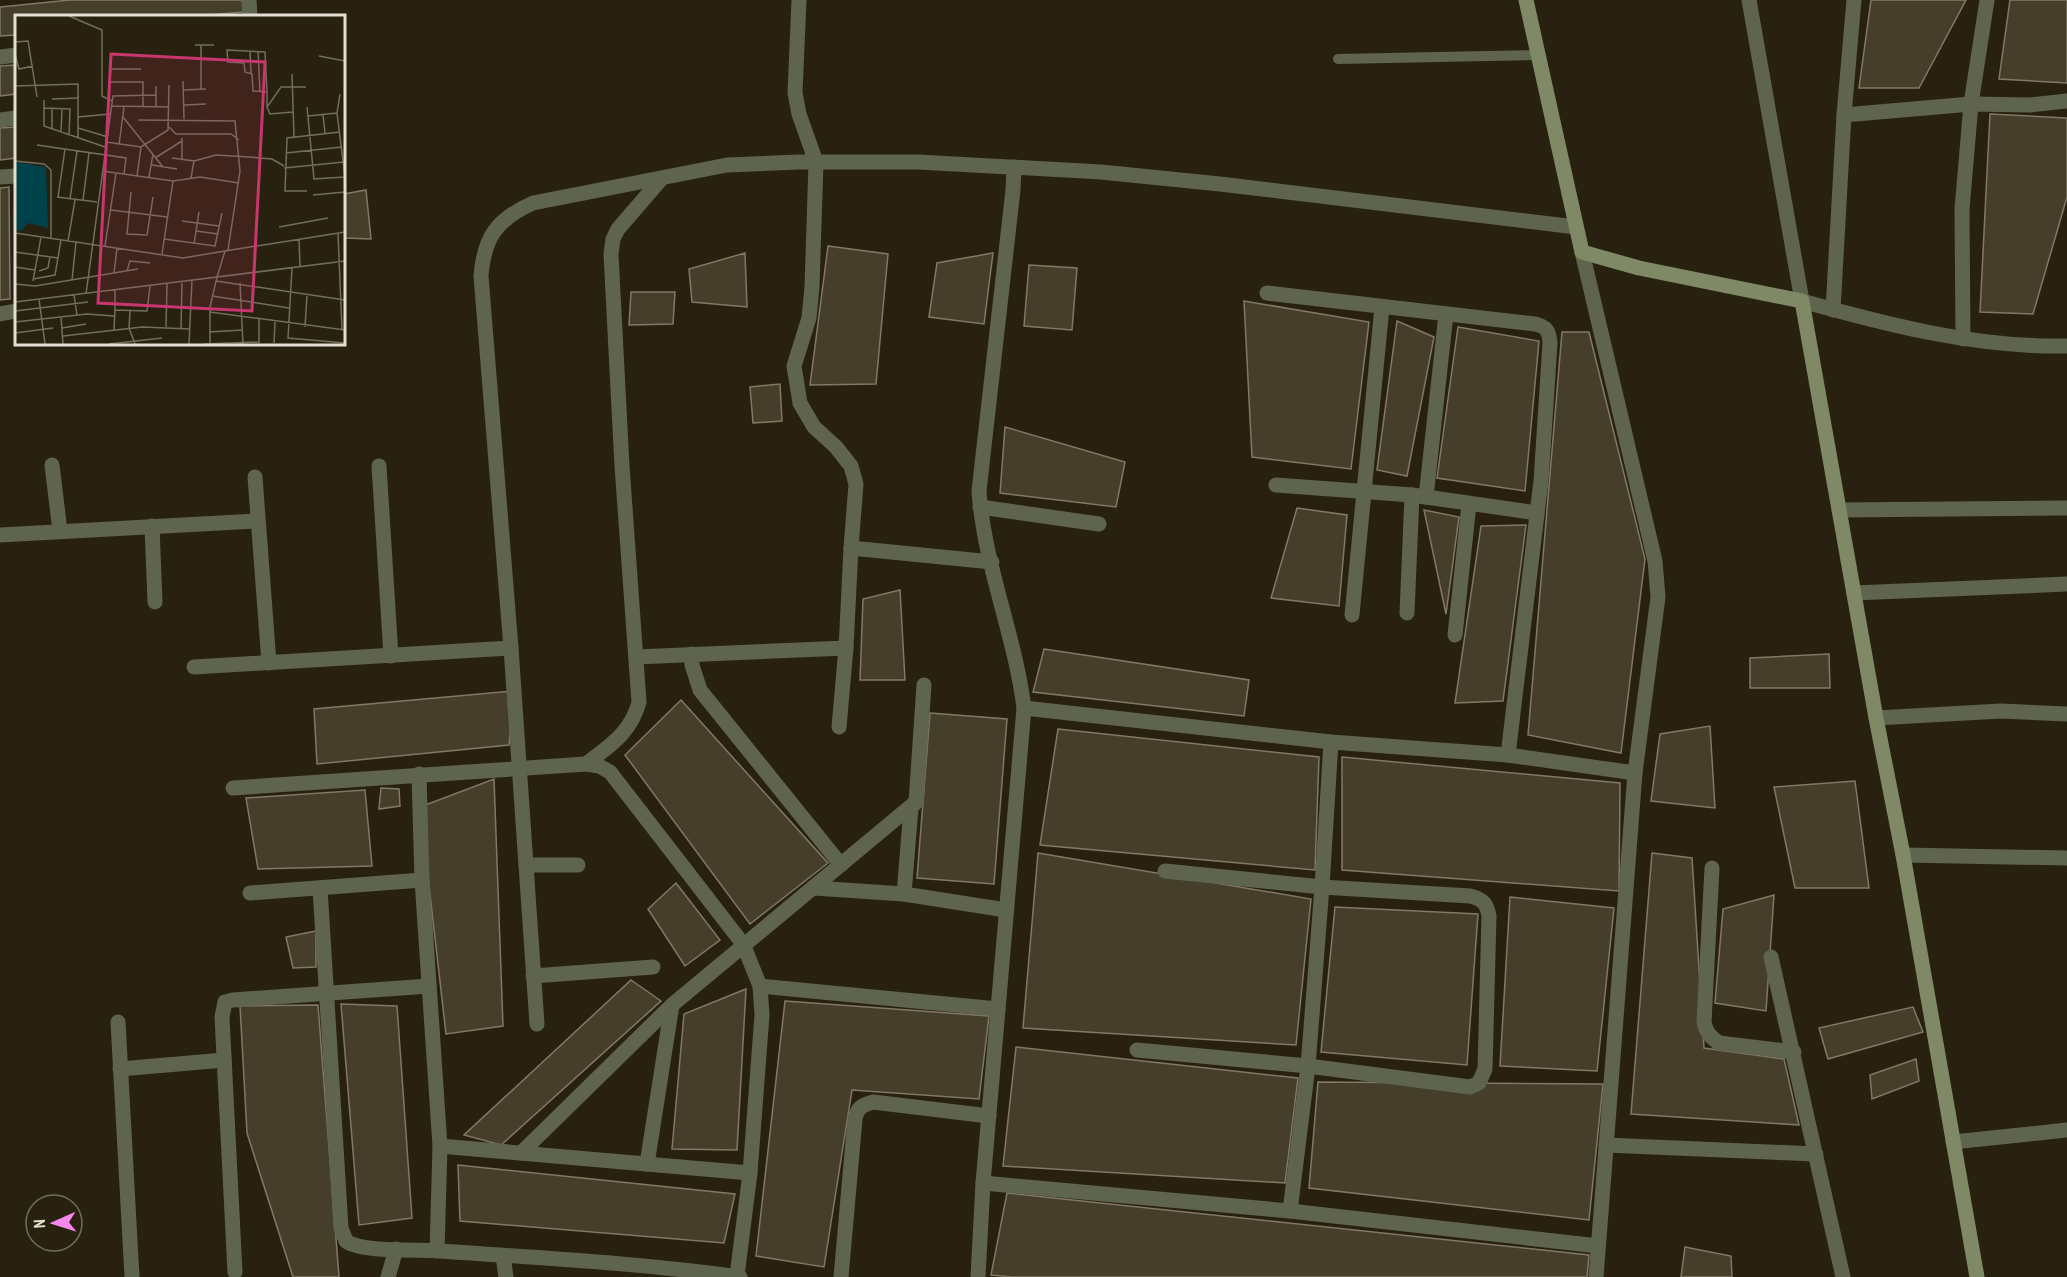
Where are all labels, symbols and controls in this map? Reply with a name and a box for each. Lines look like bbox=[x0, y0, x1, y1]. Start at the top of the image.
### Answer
inset map bbox=[15, 15, 345, 345]
north arrow bbox=[24, 1193, 84, 1253]
text: N bbox=[29, 1219, 49, 1229]

